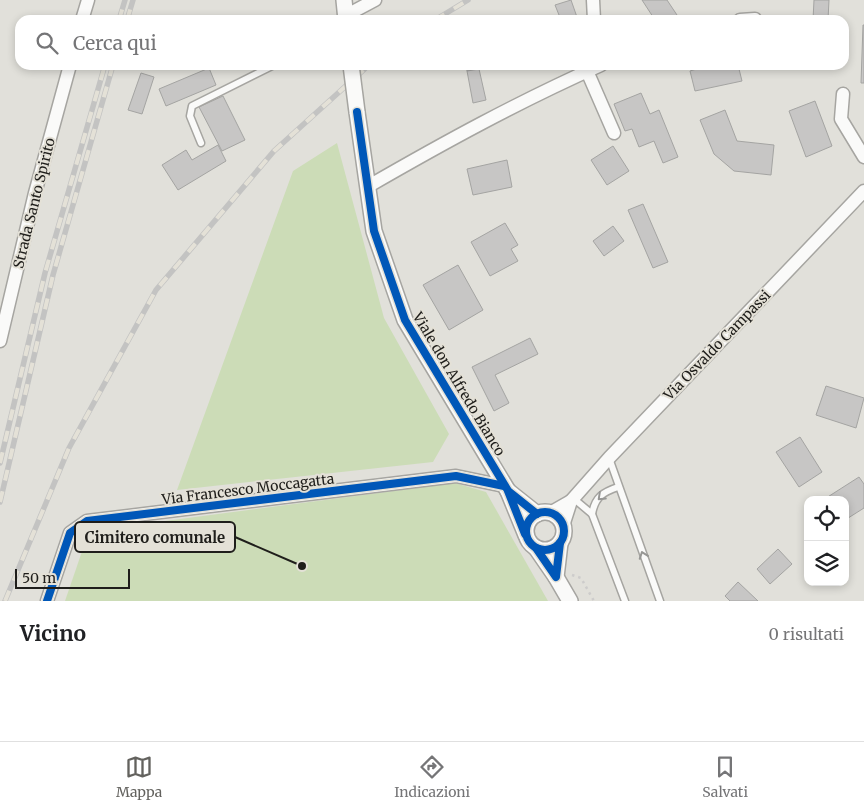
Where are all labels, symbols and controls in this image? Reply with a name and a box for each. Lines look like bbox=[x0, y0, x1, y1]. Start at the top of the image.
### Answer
search box bbox=[15, 15, 849, 70]
icon: search bbox=[33, 29, 61, 57]
text: Cerca qui bbox=[73, 31, 157, 55]
street label: Strada Santo Spirito bbox=[9, 136, 59, 270]
street label: Via Osvaldo Campassi bbox=[659, 286, 775, 405]
street label: Viale don Alfredo Bianco bbox=[408, 308, 509, 459]
street label: Via Francesco Moccagatta bbox=[160, 469, 336, 509]
one-way arrow bbox=[597, 491, 606, 500]
map controls bbox=[804, 496, 849, 586]
button: locate bbox=[804, 496, 849, 541]
callout: Cimitero comunale bbox=[75, 522, 235, 552]
text: Cimitero comunale bbox=[85, 528, 225, 547]
button: layers bbox=[804, 541, 849, 586]
one-way arrow bbox=[639, 551, 649, 560]
scale bar bbox=[15, 566, 130, 589]
text: 50 m bbox=[22, 569, 56, 587]
text: Vicino bbox=[20, 620, 86, 647]
text: 0 risultati bbox=[769, 624, 844, 644]
tab: Mappa bbox=[116, 753, 162, 801]
tab: Indicazioni bbox=[394, 753, 470, 801]
tab: Salvati bbox=[702, 753, 748, 801]

